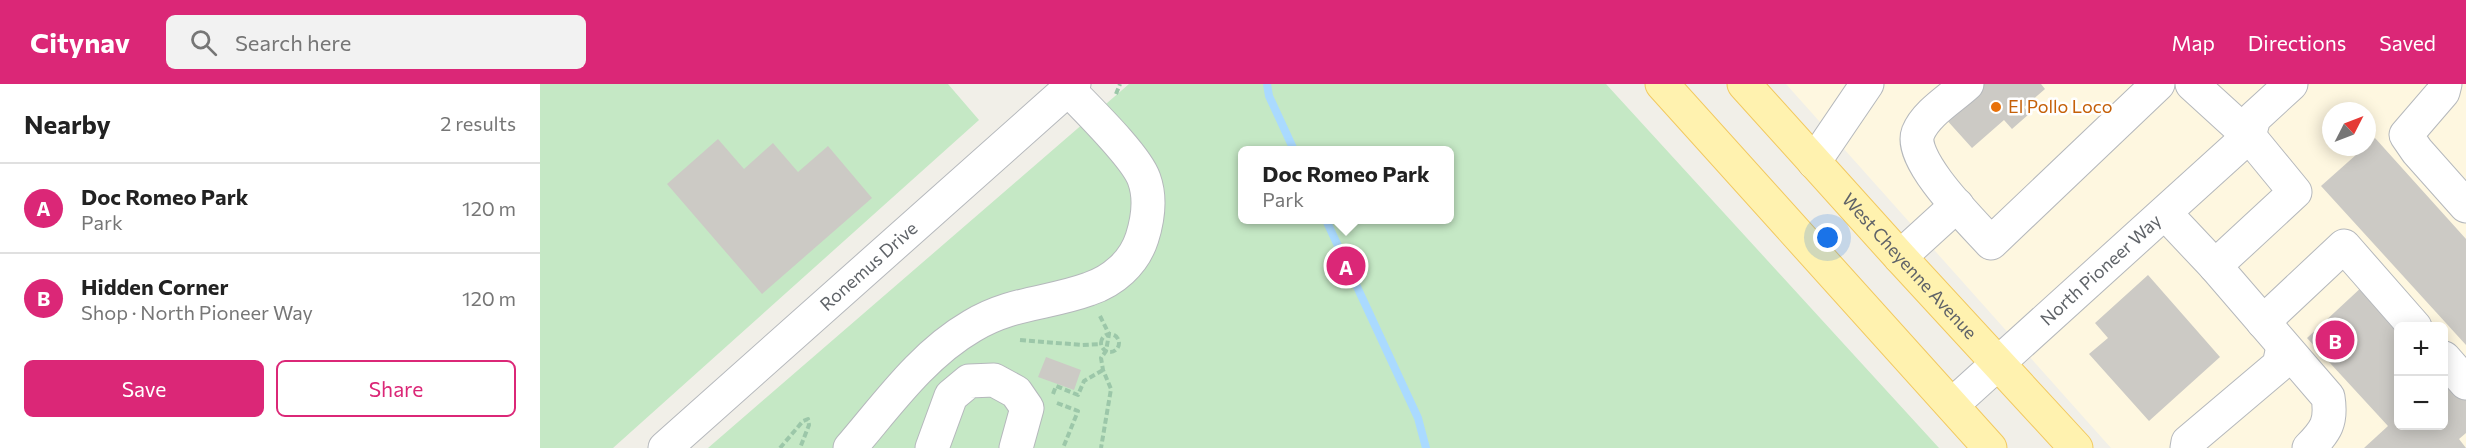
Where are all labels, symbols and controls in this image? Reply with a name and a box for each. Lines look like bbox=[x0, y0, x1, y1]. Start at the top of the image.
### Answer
search box bbox=[166, 15, 586, 69]
text: Citynav bbox=[30, 25, 130, 59]
icon: search bbox=[187, 26, 220, 59]
text: Search here bbox=[235, 29, 351, 56]
text: Map bbox=[2172, 30, 2215, 55]
text: Directions bbox=[2248, 30, 2346, 55]
text: Saved bbox=[2379, 30, 2436, 55]
place label: El Pollo Loco bbox=[2008, 95, 2113, 117]
marker: El Pollo Loco bbox=[1989, 100, 2003, 114]
north arrow bbox=[2322, 102, 2376, 156]
text: Nearby bbox=[24, 108, 111, 139]
text: 2 results bbox=[440, 111, 516, 135]
popup bbox=[1238, 146, 1454, 224]
text: Doc Romeo Park bbox=[1262, 160, 1430, 187]
text: Doc Romeo Park bbox=[81, 183, 248, 210]
text: Park bbox=[1262, 187, 1304, 211]
street label: West Cheyenne Avenue bbox=[1838, 188, 1982, 343]
text: A bbox=[36, 196, 51, 220]
text: 120 m bbox=[462, 196, 516, 220]
street label: North Pioneer Way bbox=[2035, 209, 2165, 330]
text: Park bbox=[81, 210, 123, 234]
street label: Ronemus Drive bbox=[815, 217, 922, 315]
your location bbox=[1813, 223, 1842, 252]
pin: A bbox=[1326, 244, 1366, 288]
text: Hidden Corner bbox=[81, 273, 229, 300]
text: B bbox=[37, 286, 50, 310]
text: 120 m bbox=[462, 286, 516, 310]
text: Shop · North Pioneer Way bbox=[81, 300, 313, 324]
pin: B bbox=[2316, 318, 2354, 362]
map controls bbox=[2394, 322, 2448, 430]
button: + bbox=[2394, 322, 2448, 376]
button: Save bbox=[24, 360, 264, 417]
button: Share bbox=[276, 360, 516, 417]
button: − bbox=[2394, 376, 2448, 430]

